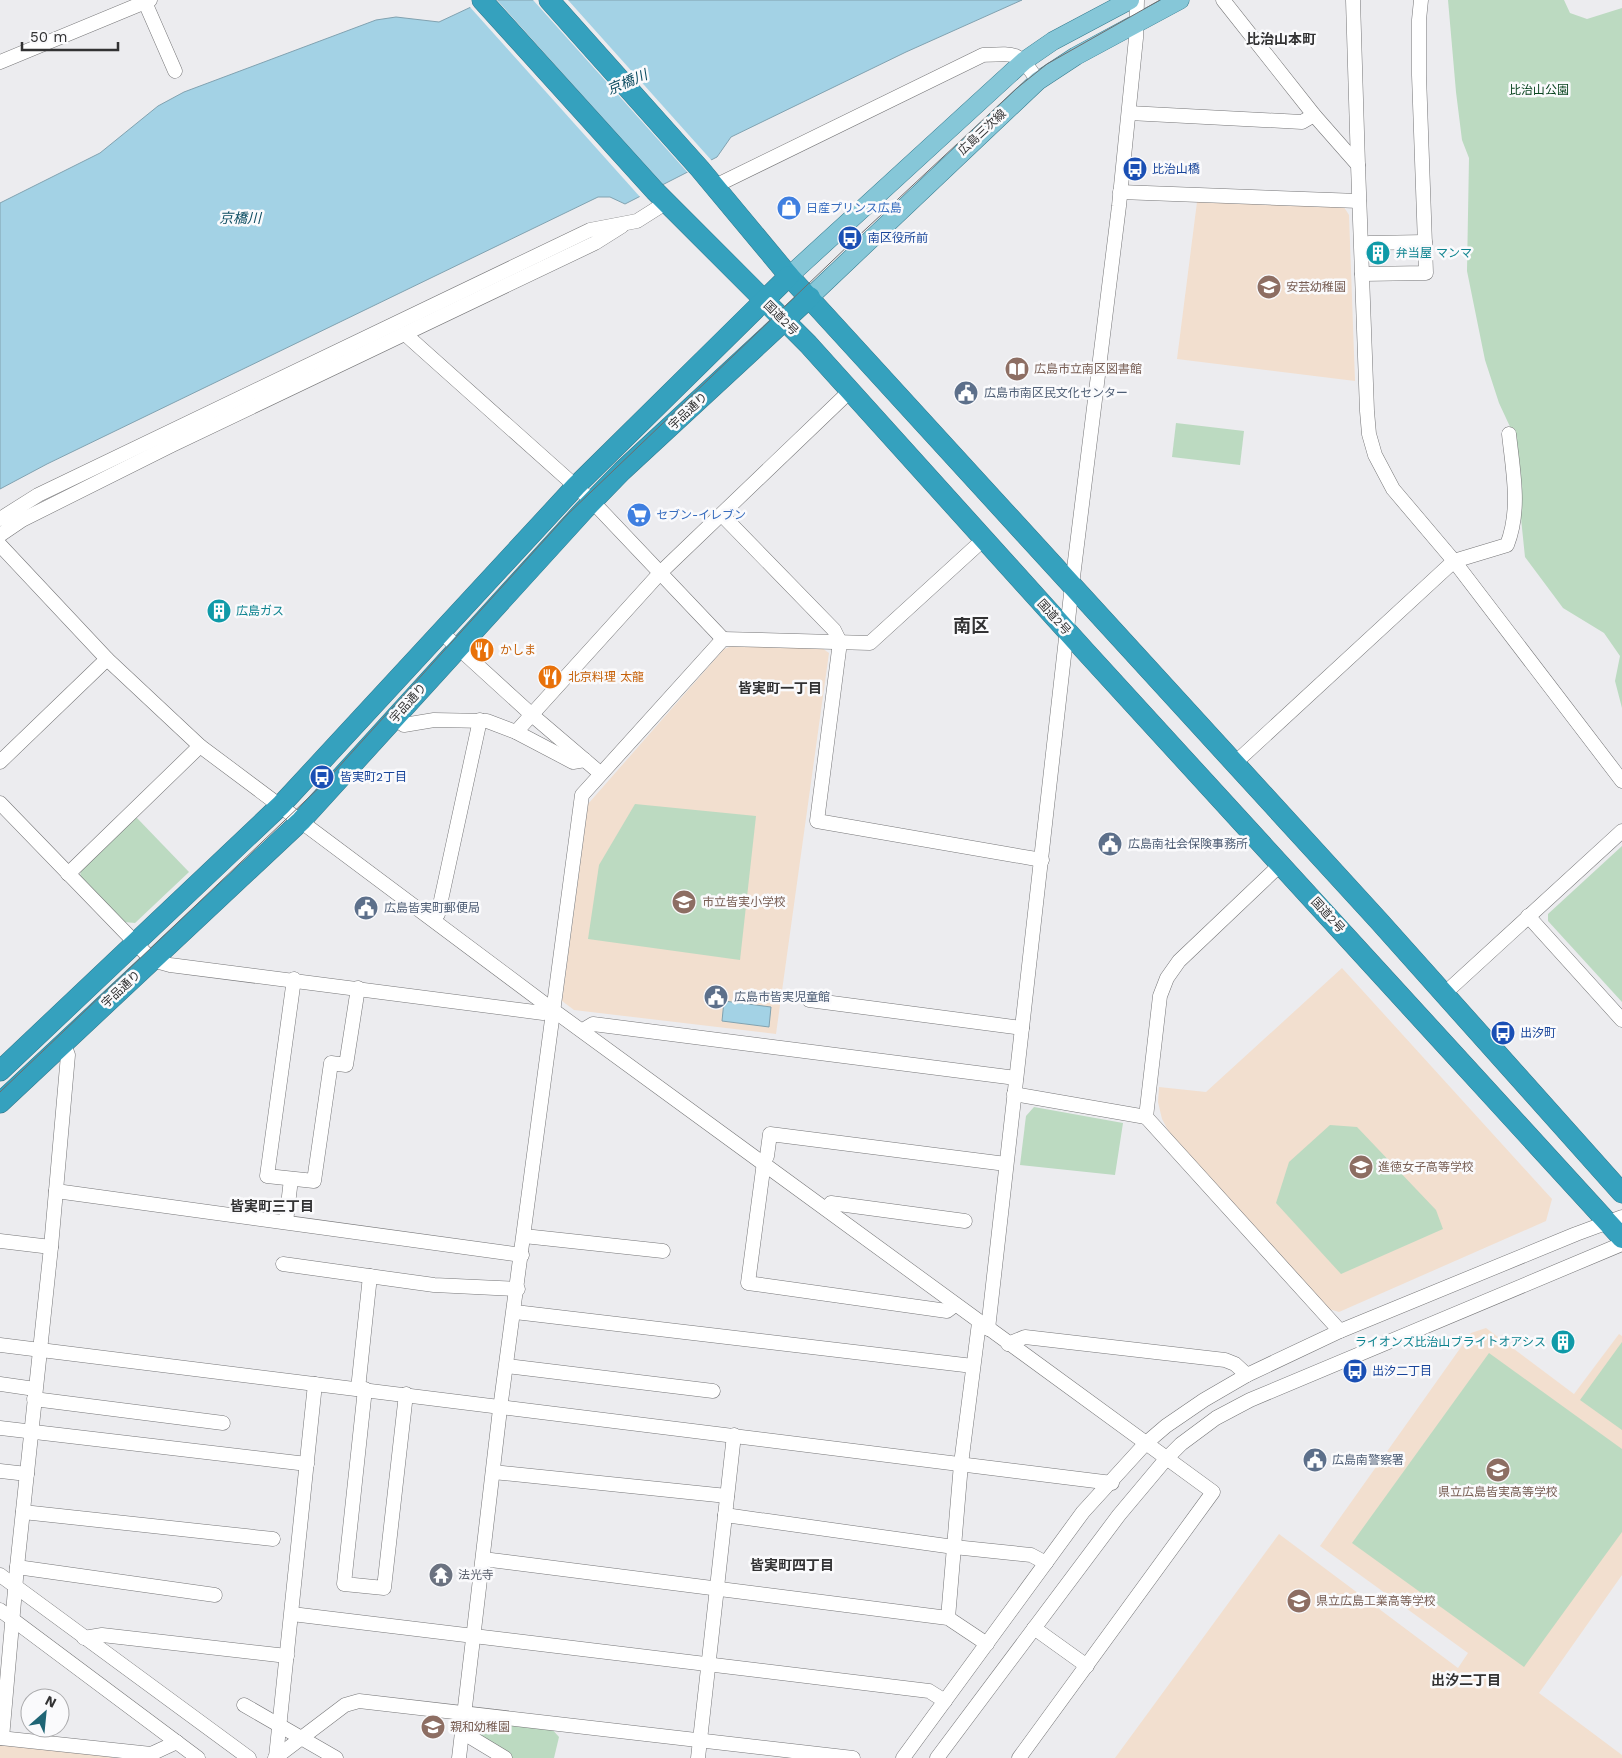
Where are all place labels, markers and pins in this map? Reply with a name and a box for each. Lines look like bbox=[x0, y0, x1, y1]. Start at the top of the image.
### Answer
bus stop icon: 比治山橋 bbox=[1122, 156, 1148, 182]
place label: 比治山橋 bbox=[1152, 162, 1200, 176]
shop icon: 日産プリンス広島 bbox=[776, 195, 802, 221]
place label: 日産プリンス広島 bbox=[806, 201, 902, 215]
bus stop icon: 南区役所前 bbox=[837, 225, 863, 251]
place label: 南区役所前 bbox=[868, 231, 928, 245]
building icon: 弁当屋 マンマ bbox=[1365, 240, 1391, 266]
place label: 弁当屋 マンマ bbox=[1396, 246, 1472, 260]
school or university icon: 安芸幼稚園 bbox=[1256, 274, 1282, 300]
place label: 安芸幼稚園 bbox=[1286, 280, 1346, 294]
library icon: 広島市立南区図書館 bbox=[1004, 356, 1030, 382]
place label: 広島市立南区図書館 bbox=[1034, 362, 1142, 376]
public building icon: 広島市南区民文化センター bbox=[953, 380, 979, 406]
place label: 広島市南区民文化センター bbox=[984, 386, 1128, 400]
supermarket icon: セブン-イレブン bbox=[626, 502, 652, 528]
place label: セブン-イレブン bbox=[656, 508, 746, 522]
building icon: 広島ガス bbox=[206, 598, 232, 624]
place label: 広島ガス bbox=[236, 604, 284, 618]
restaurant icon: かしま bbox=[469, 637, 495, 663]
place label: かしま bbox=[500, 643, 536, 657]
restaurant icon: 北京料理 太龍 bbox=[537, 664, 563, 690]
place label: 北京料理 太龍 bbox=[568, 670, 644, 684]
bus stop icon: 皆実町2丁目 bbox=[309, 764, 335, 790]
place label: 皆実町2丁目 bbox=[340, 770, 407, 784]
public building icon: 広島南社会保険事務所 bbox=[1097, 831, 1123, 857]
place label: 広島南社会保険事務所 bbox=[1128, 837, 1248, 851]
school or university icon: 市立皆実小学校 bbox=[671, 889, 697, 915]
public building icon: 広島皆実町郵便局 bbox=[353, 895, 379, 921]
place label: 市立皆実小学校 bbox=[702, 895, 786, 909]
place label: 広島皆実町郵便局 bbox=[384, 901, 480, 915]
public building icon: 広島市皆実児童館 bbox=[703, 984, 729, 1010]
place label: 広島市皆実児童館 bbox=[734, 990, 830, 1004]
bus stop icon: 出汐町 bbox=[1490, 1020, 1516, 1046]
place label: 出汐町 bbox=[1520, 1026, 1556, 1040]
school or university icon: 進徳女子高等学校 bbox=[1348, 1154, 1374, 1180]
place label: 進徳女子高等学校 bbox=[1378, 1160, 1474, 1174]
building icon: ライオンズ比治山ブライトオアシス bbox=[1550, 1329, 1576, 1355]
place label: ライオンズ比治山ブライトオアシス bbox=[1355, 1335, 1546, 1349]
bus stop icon: 出汐二丁目 bbox=[1342, 1358, 1368, 1384]
place label: 出汐二丁目 bbox=[1372, 1364, 1432, 1378]
public building icon: 広島南警察署 bbox=[1302, 1447, 1328, 1473]
place label: 広島南警察署 bbox=[1332, 1453, 1404, 1467]
school or university icon: 県立広島皆実高等学校 bbox=[1485, 1457, 1511, 1483]
place label: 県立広島皆実高等学校 bbox=[1438, 1485, 1558, 1499]
temple icon: 法光寺 bbox=[428, 1562, 454, 1588]
place label: 法光寺 bbox=[458, 1568, 494, 1582]
school or university icon: 県立広島工業高等学校 bbox=[1286, 1588, 1312, 1614]
place label: 県立広島工業高等学校 bbox=[1316, 1594, 1436, 1608]
school or university icon: 親和幼稚園 bbox=[420, 1714, 446, 1740]
place label: 親和幼稚園 bbox=[450, 1720, 510, 1734]

